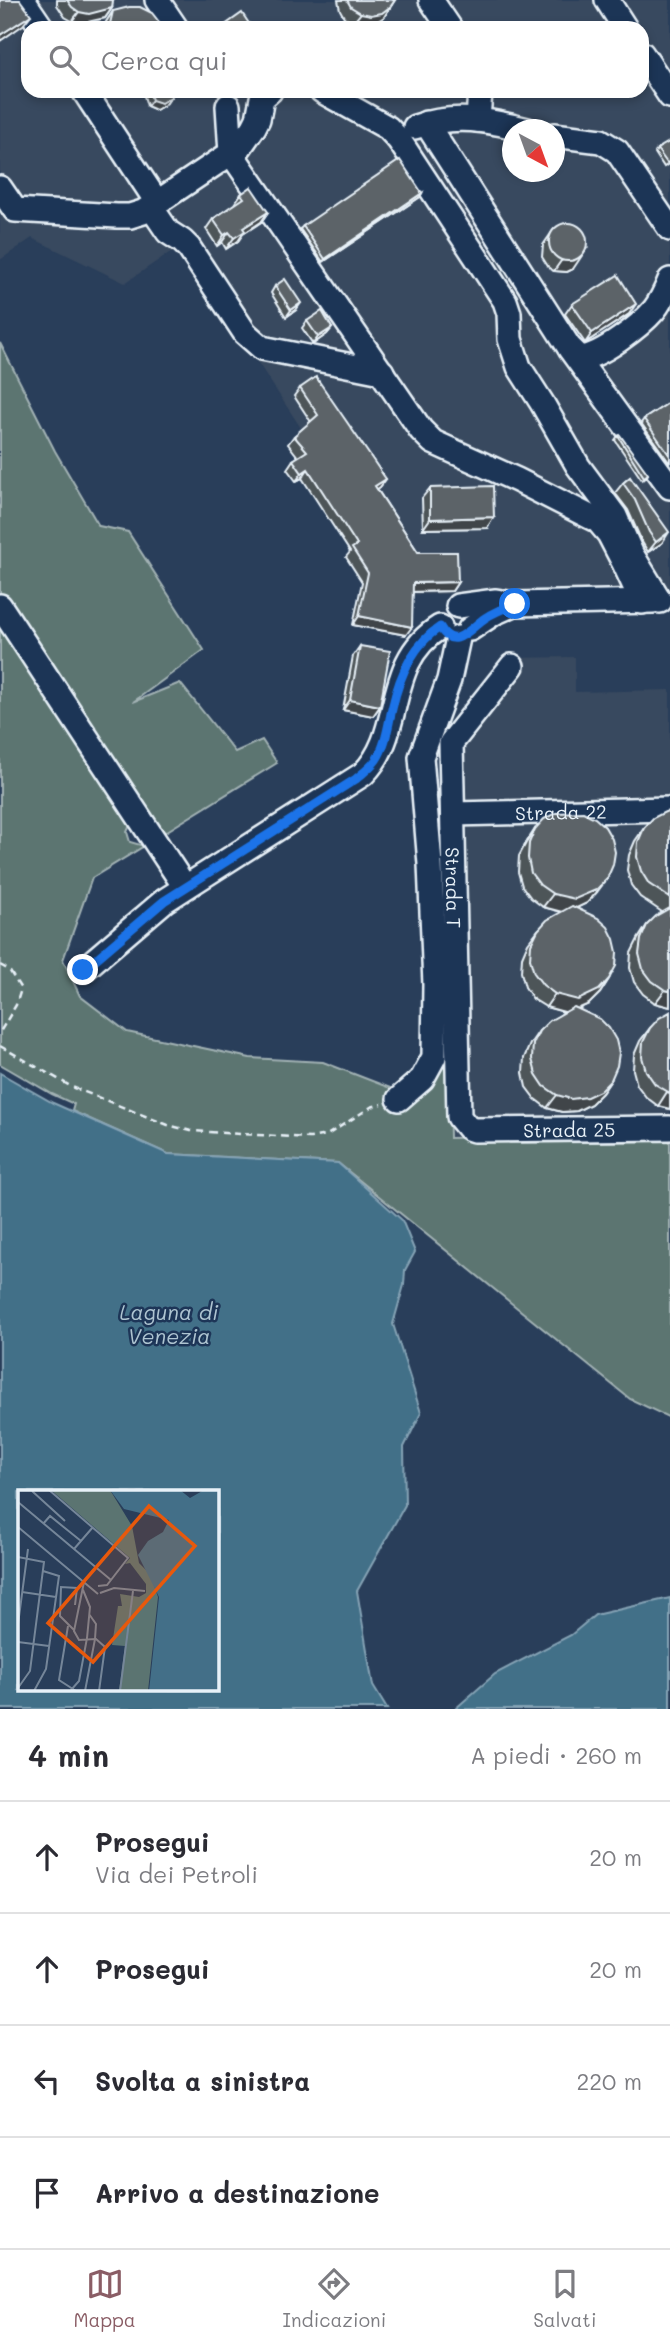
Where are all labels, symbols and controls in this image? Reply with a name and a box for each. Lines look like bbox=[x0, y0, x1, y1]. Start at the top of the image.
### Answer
search box bbox=[21, 21, 649, 98]
icon: search bbox=[45, 41, 83, 79]
text: Cerca qui bbox=[101, 43, 227, 77]
north arrow bbox=[502, 119, 565, 182]
route start bbox=[499, 588, 530, 619]
street label: Strada 22 bbox=[515, 798, 607, 825]
street label: Strada T bbox=[441, 847, 467, 929]
route end bbox=[67, 954, 98, 985]
street label: Strada 25 bbox=[523, 1116, 615, 1142]
water label: Laguna di Venezia bbox=[120, 1298, 219, 1349]
inset map bbox=[18, 1490, 219, 1692]
text: 4 min bbox=[28, 1735, 109, 1775]
text: A piedi · 260 m bbox=[470, 1740, 642, 1770]
text: Prosegui bbox=[95, 1825, 210, 1859]
icon: ahead bbox=[28, 1838, 66, 1876]
text: 20 m bbox=[589, 1842, 642, 1872]
text: Via dei Petroli bbox=[95, 1859, 258, 1889]
icon: ahead bbox=[28, 1950, 66, 1988]
text: Prosegui bbox=[95, 1952, 210, 1986]
text: 20 m bbox=[589, 1954, 642, 1984]
icon: left bbox=[28, 2062, 66, 2100]
text: Svolta a sinistra bbox=[95, 2064, 310, 2098]
text: 220 m bbox=[576, 2066, 642, 2096]
icon: arrive bbox=[28, 2174, 66, 2212]
text: Arrivo a destinazione bbox=[95, 2176, 380, 2210]
tab: Mappa bbox=[73, 2265, 136, 2332]
tab: Indicazioni bbox=[283, 2265, 386, 2332]
tab: Salvati bbox=[533, 2265, 597, 2332]

